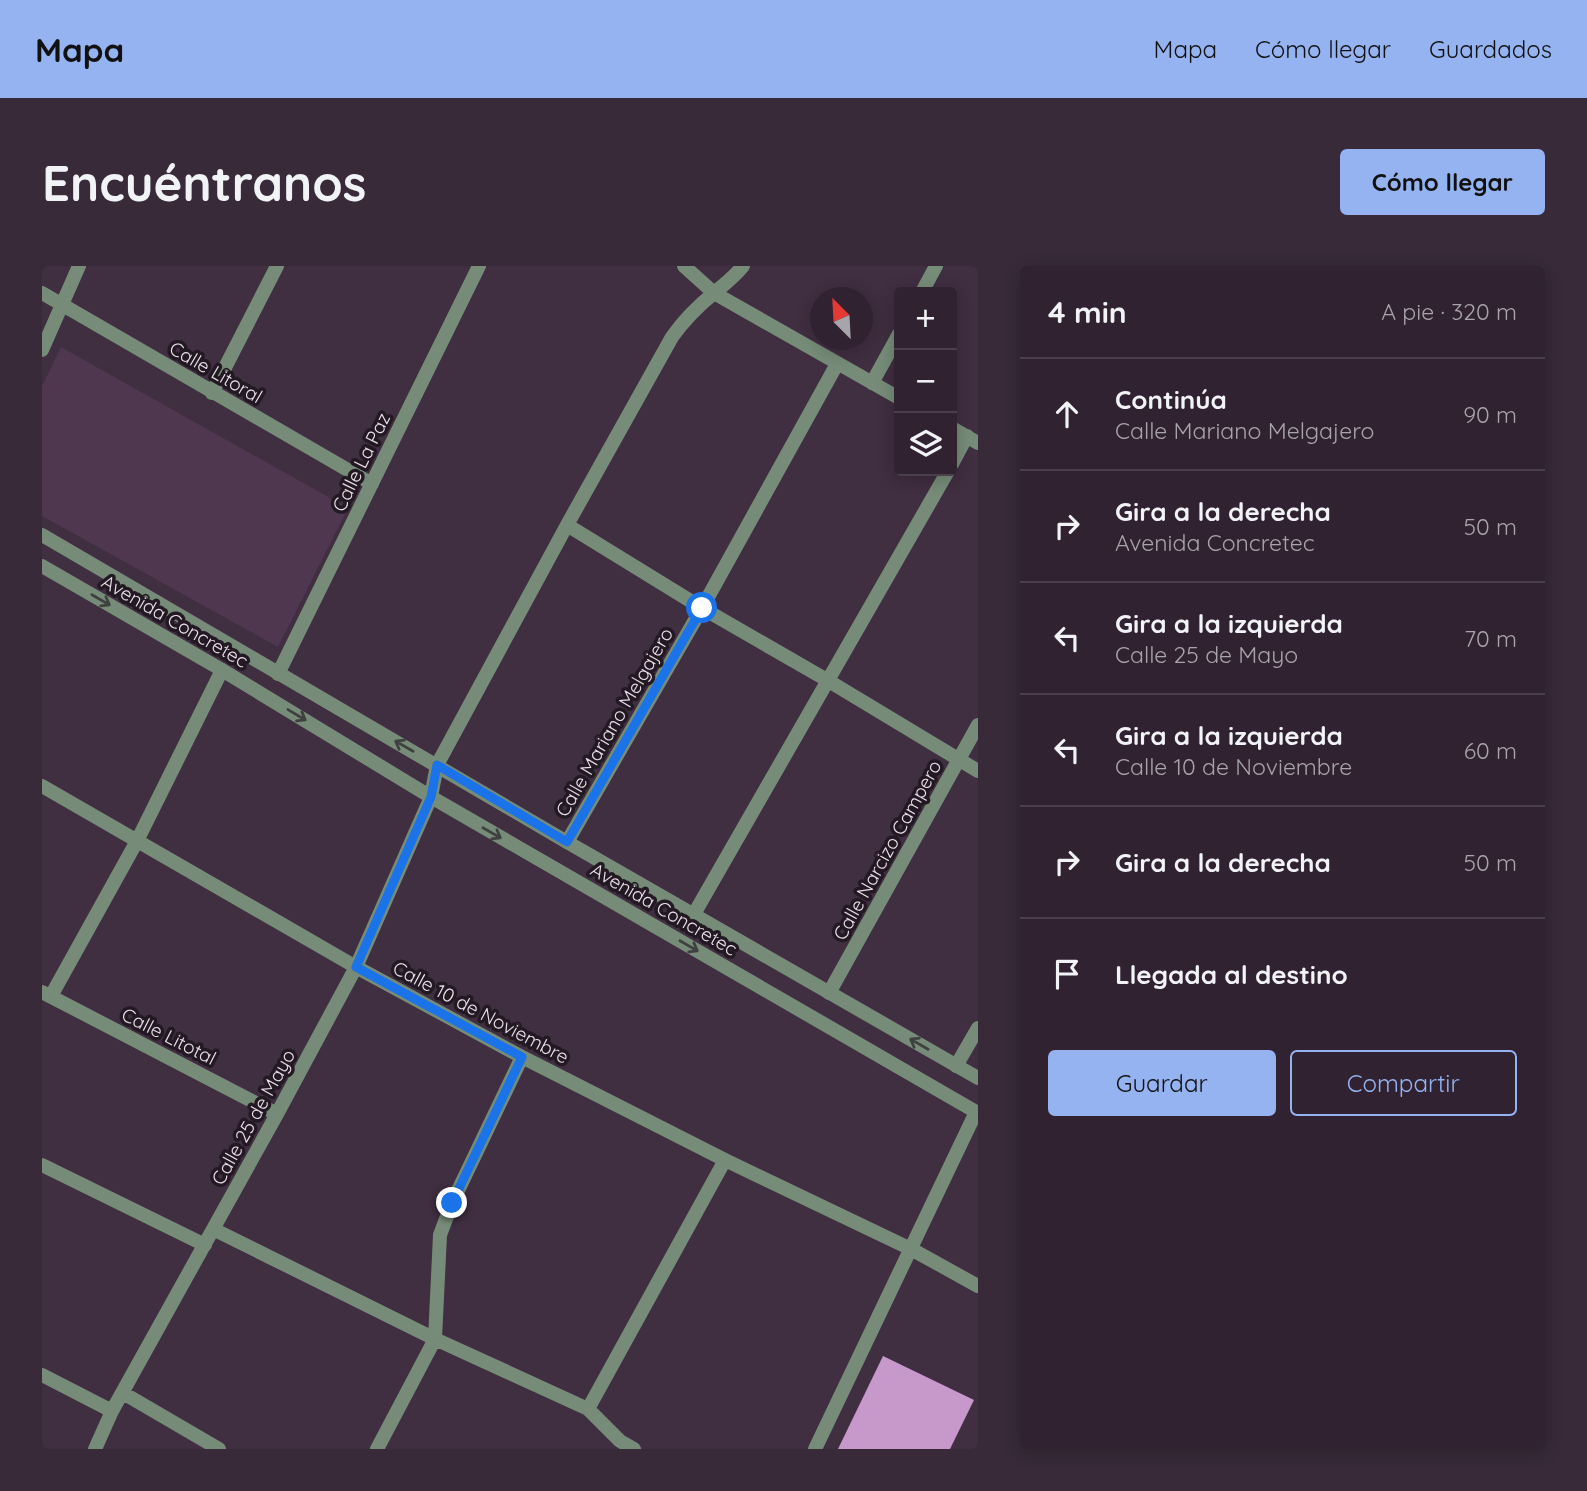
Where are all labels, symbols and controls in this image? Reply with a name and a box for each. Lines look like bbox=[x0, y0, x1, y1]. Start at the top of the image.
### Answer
text: Mapa bbox=[35, 29, 124, 70]
text: Mapa bbox=[1154, 34, 1217, 64]
text: Cómo llegar bbox=[1255, 34, 1391, 64]
text: Guardados bbox=[1429, 34, 1552, 64]
button: Cómo llegar bbox=[1340, 149, 1545, 215]
text: Encuéntranos bbox=[42, 152, 366, 213]
north arrow bbox=[810, 287, 873, 350]
map controls bbox=[894, 287, 957, 476]
button: + bbox=[894, 287, 957, 350]
text: 4 min bbox=[1048, 293, 1127, 331]
text: A pie · 320 m bbox=[1381, 297, 1517, 326]
street label: Calle Litoral bbox=[165, 336, 267, 408]
button: − bbox=[894, 350, 957, 413]
text: Continúa bbox=[1115, 383, 1227, 416]
icon: ahead bbox=[1048, 395, 1086, 433]
text: 90 m bbox=[1463, 400, 1517, 429]
street label: Calle La Paz bbox=[327, 409, 395, 515]
button: layers bbox=[894, 413, 957, 476]
text: Calle Mariano Melgajero bbox=[1115, 416, 1374, 445]
text: Gira a la derecha bbox=[1115, 495, 1331, 528]
icon: right bbox=[1048, 507, 1086, 545]
text: 50 m bbox=[1464, 512, 1517, 541]
text: Avenida Concretec bbox=[1115, 528, 1315, 557]
street label: Avenida Concretec bbox=[98, 569, 253, 673]
route start bbox=[686, 592, 717, 623]
one-way arrow bbox=[90, 594, 111, 607]
text: Gira a la izquierda bbox=[1115, 607, 1343, 640]
icon: left bbox=[1048, 619, 1086, 657]
street label: Calle Mariano Melgajero bbox=[550, 623, 678, 821]
text: 70 m bbox=[1464, 624, 1517, 653]
text: Calle 25 de Mayo bbox=[1115, 640, 1298, 669]
one-way arrow bbox=[287, 709, 307, 723]
text: Gira a la izquierda bbox=[1115, 719, 1343, 752]
icon: left bbox=[1048, 731, 1086, 769]
text: 60 m bbox=[1464, 736, 1517, 765]
one-way arrow bbox=[394, 739, 415, 752]
text: Calle 10 de Noviembre bbox=[1115, 752, 1352, 781]
street label: Calle Narcizo Campero bbox=[828, 756, 946, 944]
one-way arrow bbox=[482, 826, 502, 840]
icon: right bbox=[1048, 843, 1086, 881]
text: Gira a la derecha bbox=[1115, 846, 1331, 879]
text: 50 m bbox=[1464, 848, 1517, 877]
street label: Avenida Concretec bbox=[587, 857, 742, 961]
one-way arrow bbox=[679, 940, 699, 954]
street label: Calle 10 de Noviembre bbox=[389, 955, 573, 1069]
icon: arrive bbox=[1048, 955, 1086, 993]
text: Llegada al destino bbox=[1115, 958, 1348, 991]
street label: Calle Litotal bbox=[118, 1002, 220, 1070]
one-way arrow bbox=[909, 1037, 929, 1051]
street label: Calle 25 de Mayo bbox=[206, 1045, 300, 1189]
button: Guardar bbox=[1048, 1050, 1276, 1116]
button: Compartir bbox=[1290, 1050, 1517, 1116]
route end bbox=[436, 1187, 467, 1218]

